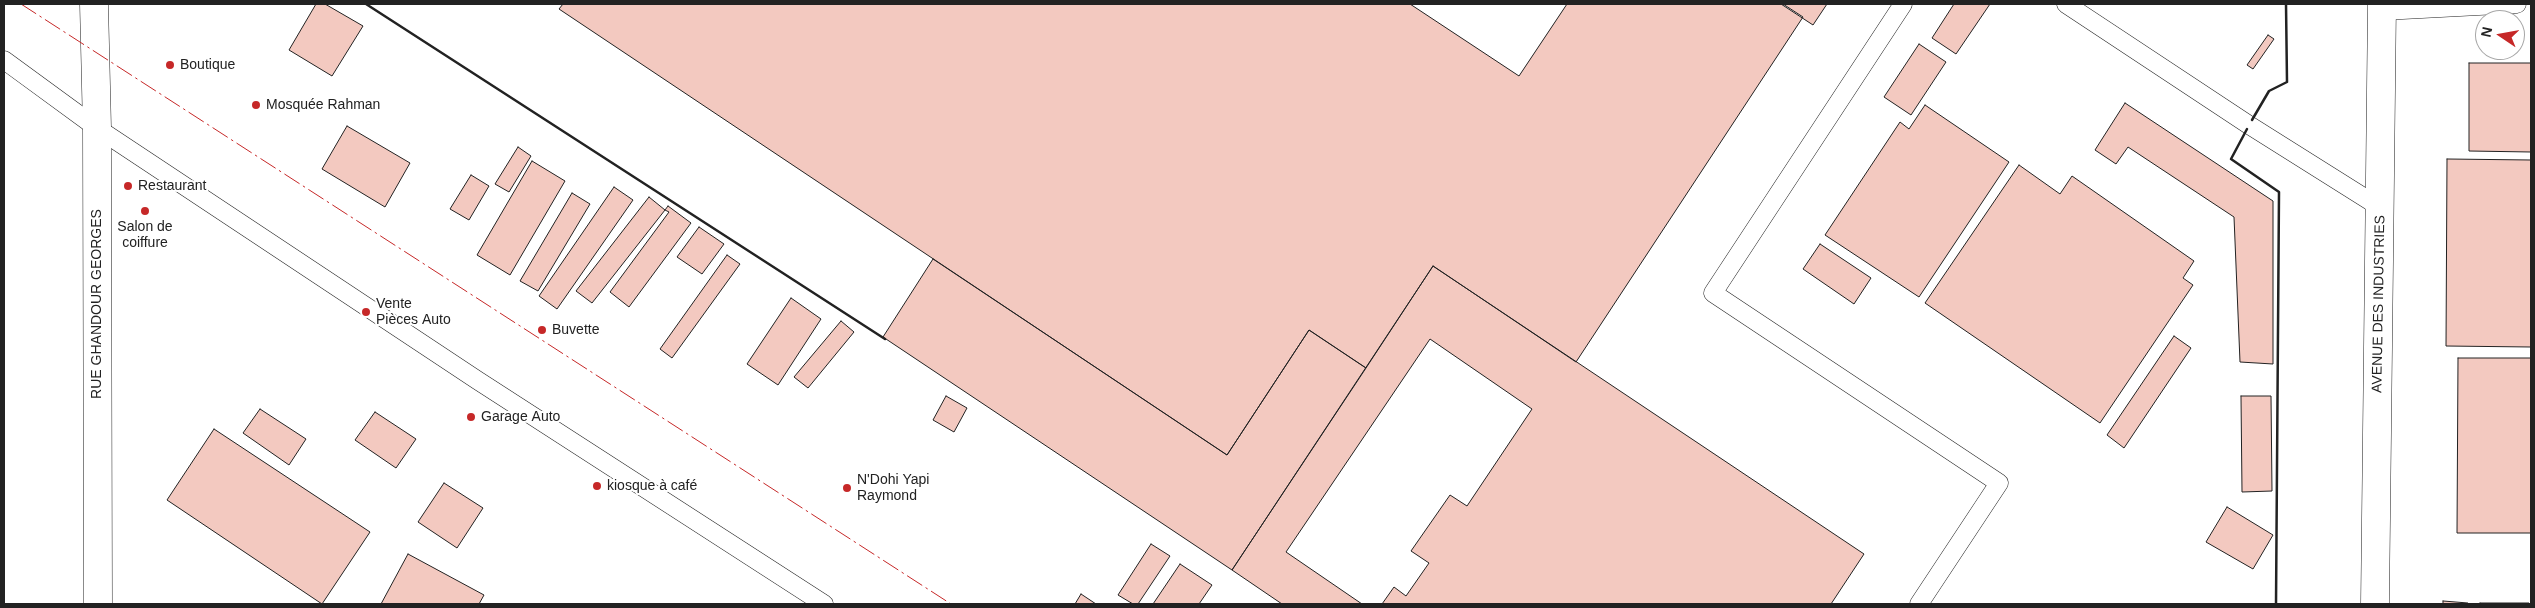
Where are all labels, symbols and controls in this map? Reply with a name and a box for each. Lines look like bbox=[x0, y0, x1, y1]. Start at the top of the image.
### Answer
north arrow bbox=[2475, 10, 2525, 60]
text: N bbox=[2477, 25, 2495, 39]
place label: Boutique bbox=[180, 57, 235, 73]
marker: Boutique bbox=[164, 59, 176, 71]
place label: Mosquée Rahman bbox=[266, 97, 380, 113]
marker: Mosquée Rahman bbox=[250, 99, 262, 111]
place label: Restaurant bbox=[138, 178, 206, 194]
marker: Restaurant bbox=[122, 180, 134, 192]
marker: Salon de coiffure bbox=[139, 205, 151, 217]
street label: RUE GHANDOUR GEORGES bbox=[89, 209, 105, 399]
street label: AVENUE DES INDUSTRIES bbox=[2369, 215, 2389, 393]
place label: Salon de coiffure bbox=[117, 219, 173, 252]
place label: Vente Pièces Auto bbox=[376, 296, 451, 328]
marker: Vente Pièces Auto bbox=[360, 306, 372, 318]
place label: Buvette bbox=[552, 322, 599, 338]
marker: Buvette bbox=[536, 324, 548, 336]
place label: Garage Auto bbox=[481, 409, 560, 425]
marker: Garage Auto bbox=[465, 411, 477, 423]
place label: N'Dohi Yapi Raymond bbox=[857, 472, 929, 504]
place label: kiosque à café bbox=[607, 478, 697, 494]
marker: kiosque à café bbox=[591, 480, 603, 492]
marker: N'Dohi Yapi Raymond bbox=[841, 482, 853, 494]

